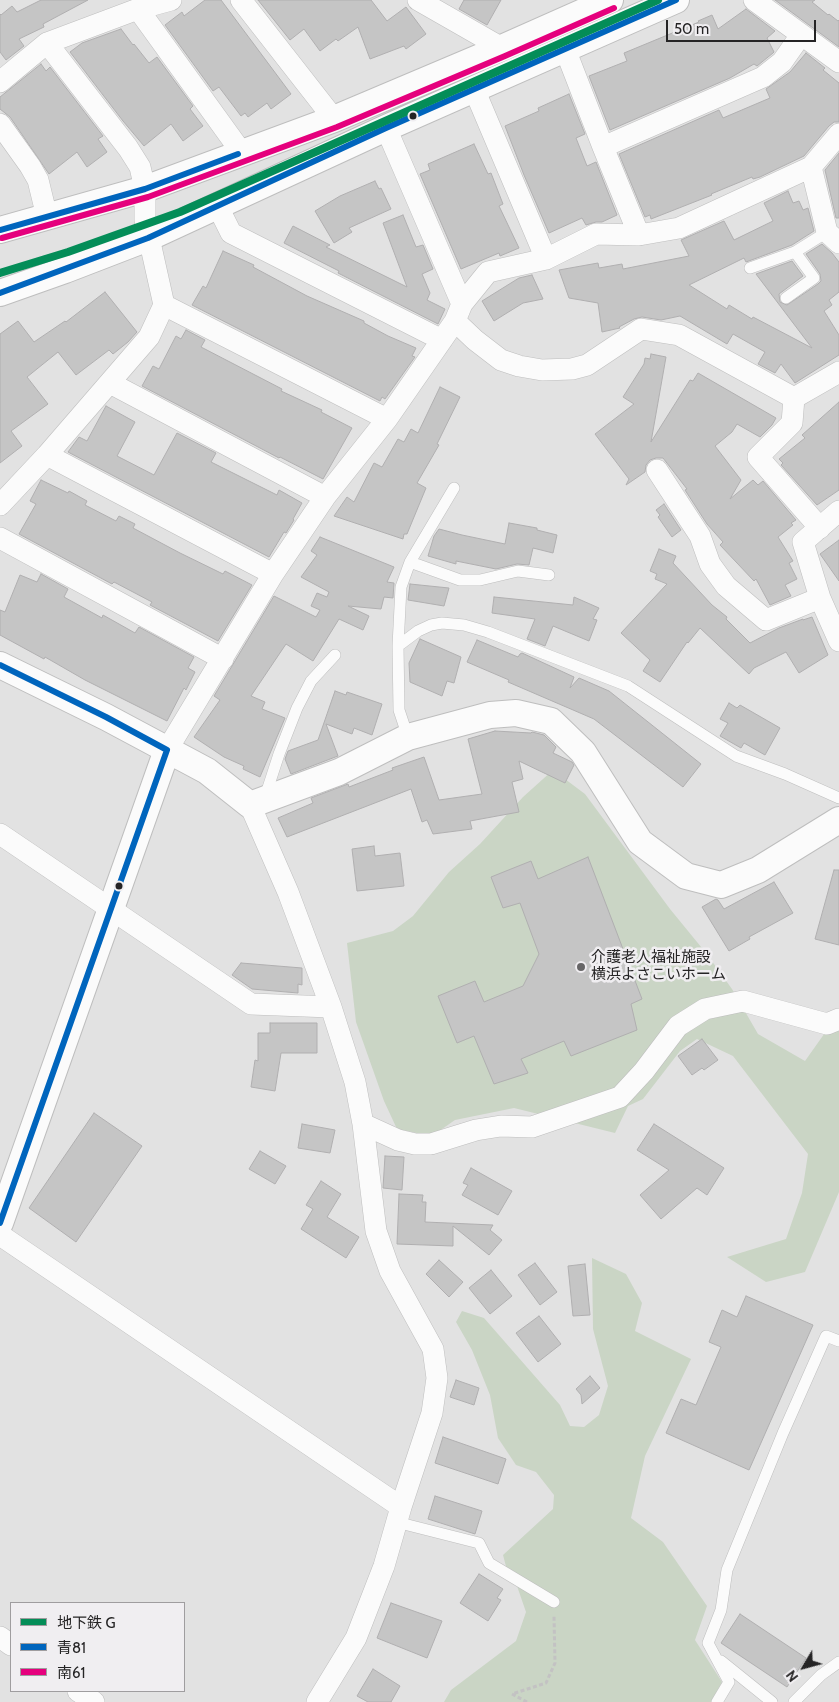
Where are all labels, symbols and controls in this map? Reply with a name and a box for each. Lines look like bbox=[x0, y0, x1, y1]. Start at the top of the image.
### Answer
scale bar bbox=[669, 10, 819, 42]
text: 50 m bbox=[674, 20, 709, 38]
unlabelled marker bbox=[408, 111, 418, 121]
unlabelled marker bbox=[114, 881, 124, 891]
place label: 介護老人福祉施設 横浜よさこいホーム bbox=[591, 949, 726, 984]
marker: 介護老人福祉施設 横浜よさこいホーム bbox=[575, 961, 587, 973]
legend bbox=[10, 1602, 185, 1692]
text: 地下鉄 G bbox=[57, 1614, 115, 1632]
text: 青81 bbox=[57, 1639, 86, 1657]
north arrow bbox=[779, 1642, 829, 1692]
text: 南61 bbox=[57, 1664, 85, 1682]
text: N bbox=[782, 1667, 802, 1685]

